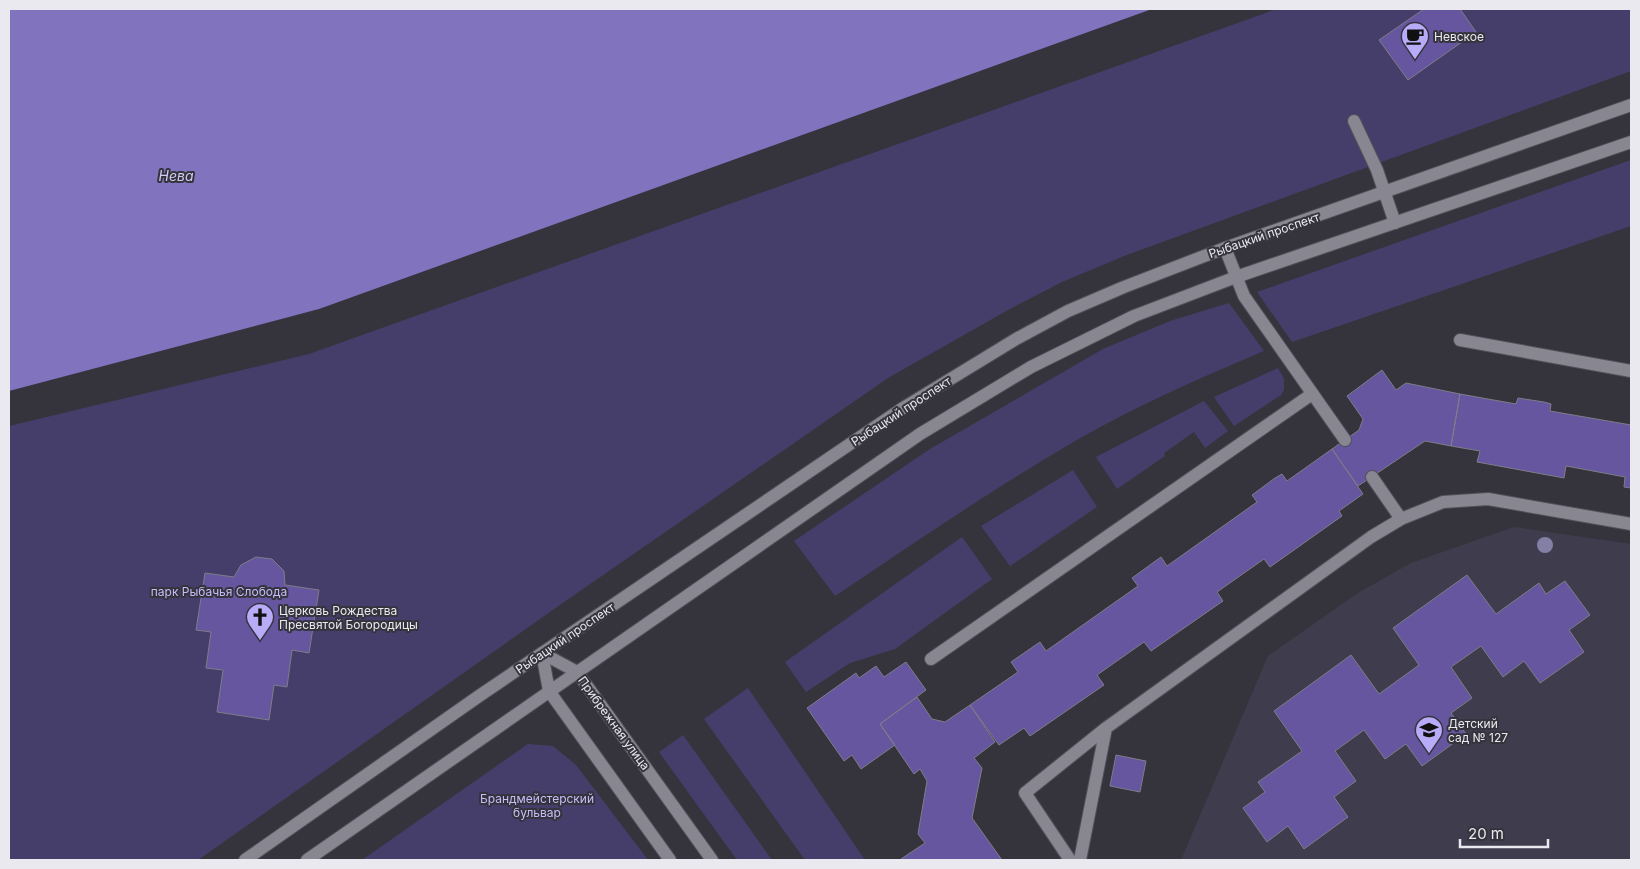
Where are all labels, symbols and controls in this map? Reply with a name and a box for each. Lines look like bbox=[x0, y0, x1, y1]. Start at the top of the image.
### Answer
cafe icon: Невское bbox=[1400, 21, 1430, 60]
place label: Невское bbox=[1434, 29, 1484, 44]
water label: Нева bbox=[159, 167, 194, 184]
street label: Рыбацкий проспект bbox=[1207, 209, 1322, 261]
street label: Рыбацкий проспект bbox=[848, 373, 954, 449]
park label: парк Рыбачья Слобода bbox=[151, 584, 287, 599]
street label: Рыбацкий проспект bbox=[513, 599, 618, 677]
church icon: Церковь Рождества Пресвятой Богородицы bbox=[245, 602, 275, 641]
place label: Церковь Рождества Пресвятой Богородицы bbox=[279, 603, 418, 632]
street label: Прибрежная улица bbox=[575, 673, 653, 773]
school or university icon: Детский сад № 127 bbox=[1414, 715, 1444, 754]
place label: Детский сад № 127 bbox=[1448, 716, 1508, 745]
park label: Брандмейстерский бульвар bbox=[480, 791, 594, 820]
scale bar bbox=[1460, 816, 1548, 848]
text: 20 m bbox=[1468, 824, 1504, 843]

